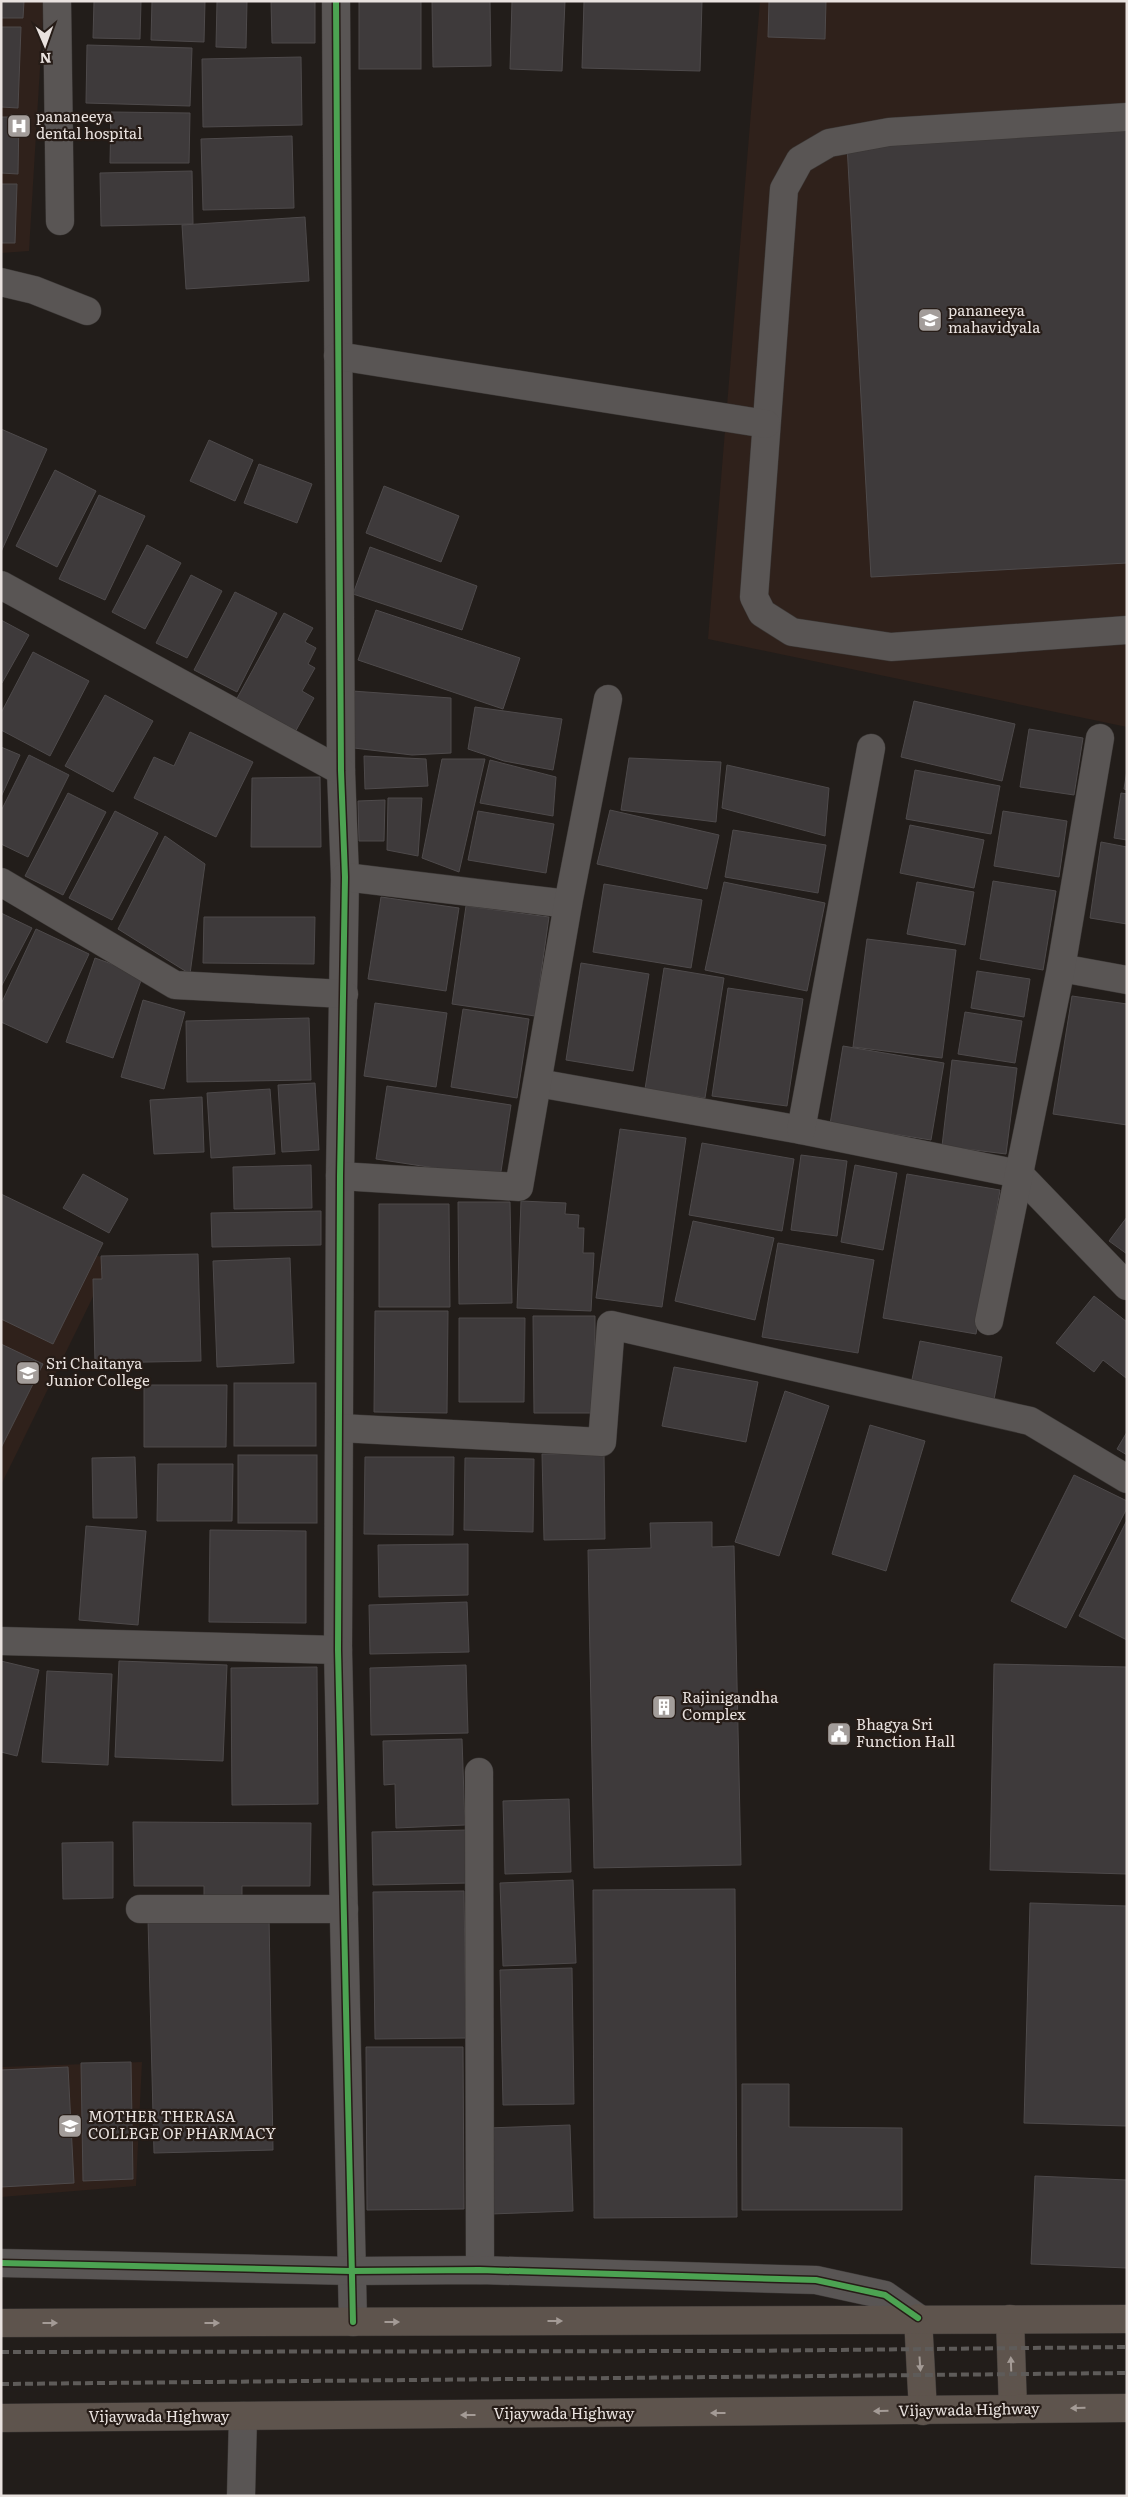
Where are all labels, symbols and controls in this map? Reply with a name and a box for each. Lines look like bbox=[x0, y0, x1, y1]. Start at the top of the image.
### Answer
north arrow bbox=[20, 20, 70, 70]
text: N bbox=[39, 49, 52, 69]
place label: pananeeya dental hospital bbox=[36, 104, 142, 144]
hospital icon: pananeeya dental hospital bbox=[6, 113, 32, 139]
place label: pananeeya mahavidyala bbox=[948, 298, 1041, 338]
school or university icon: pananeeya mahavidyala bbox=[917, 307, 943, 333]
place label: Sri Chaitanya Junior College bbox=[46, 1351, 150, 1391]
school or university icon: Sri Chaitanya Junior College bbox=[15, 1360, 41, 1386]
place label: Rajinigandha Complex bbox=[682, 1685, 779, 1725]
building icon: Rajinigandha Complex bbox=[651, 1694, 677, 1720]
place label: Bhagya Sri Function Hall bbox=[856, 1712, 955, 1752]
public building icon: Bhagya Sri Function Hall bbox=[826, 1721, 852, 1747]
place label: MOTHER THERASA COLLEGE OF PHARMACY bbox=[88, 2104, 276, 2144]
school or university icon: MOTHER THERASA COLLEGE OF PHARMACY bbox=[57, 2113, 83, 2139]
one-way arrow bbox=[547, 2316, 563, 2324]
one-way arrow bbox=[205, 2318, 221, 2326]
one-way arrow bbox=[385, 2318, 401, 2326]
one-way arrow bbox=[42, 2319, 58, 2327]
one-way arrow bbox=[1007, 2356, 1015, 2372]
one-way arrow bbox=[917, 2357, 925, 2373]
street label: Vijaywada Highway bbox=[898, 2396, 1040, 2421]
street label: Vijaywada Highway bbox=[493, 2401, 635, 2424]
street label: Vijaywada Highway bbox=[88, 2404, 230, 2427]
one-way arrow bbox=[1070, 2405, 1086, 2413]
one-way arrow bbox=[872, 2407, 888, 2415]
one-way arrow bbox=[710, 2409, 726, 2417]
one-way arrow bbox=[460, 2411, 476, 2419]

